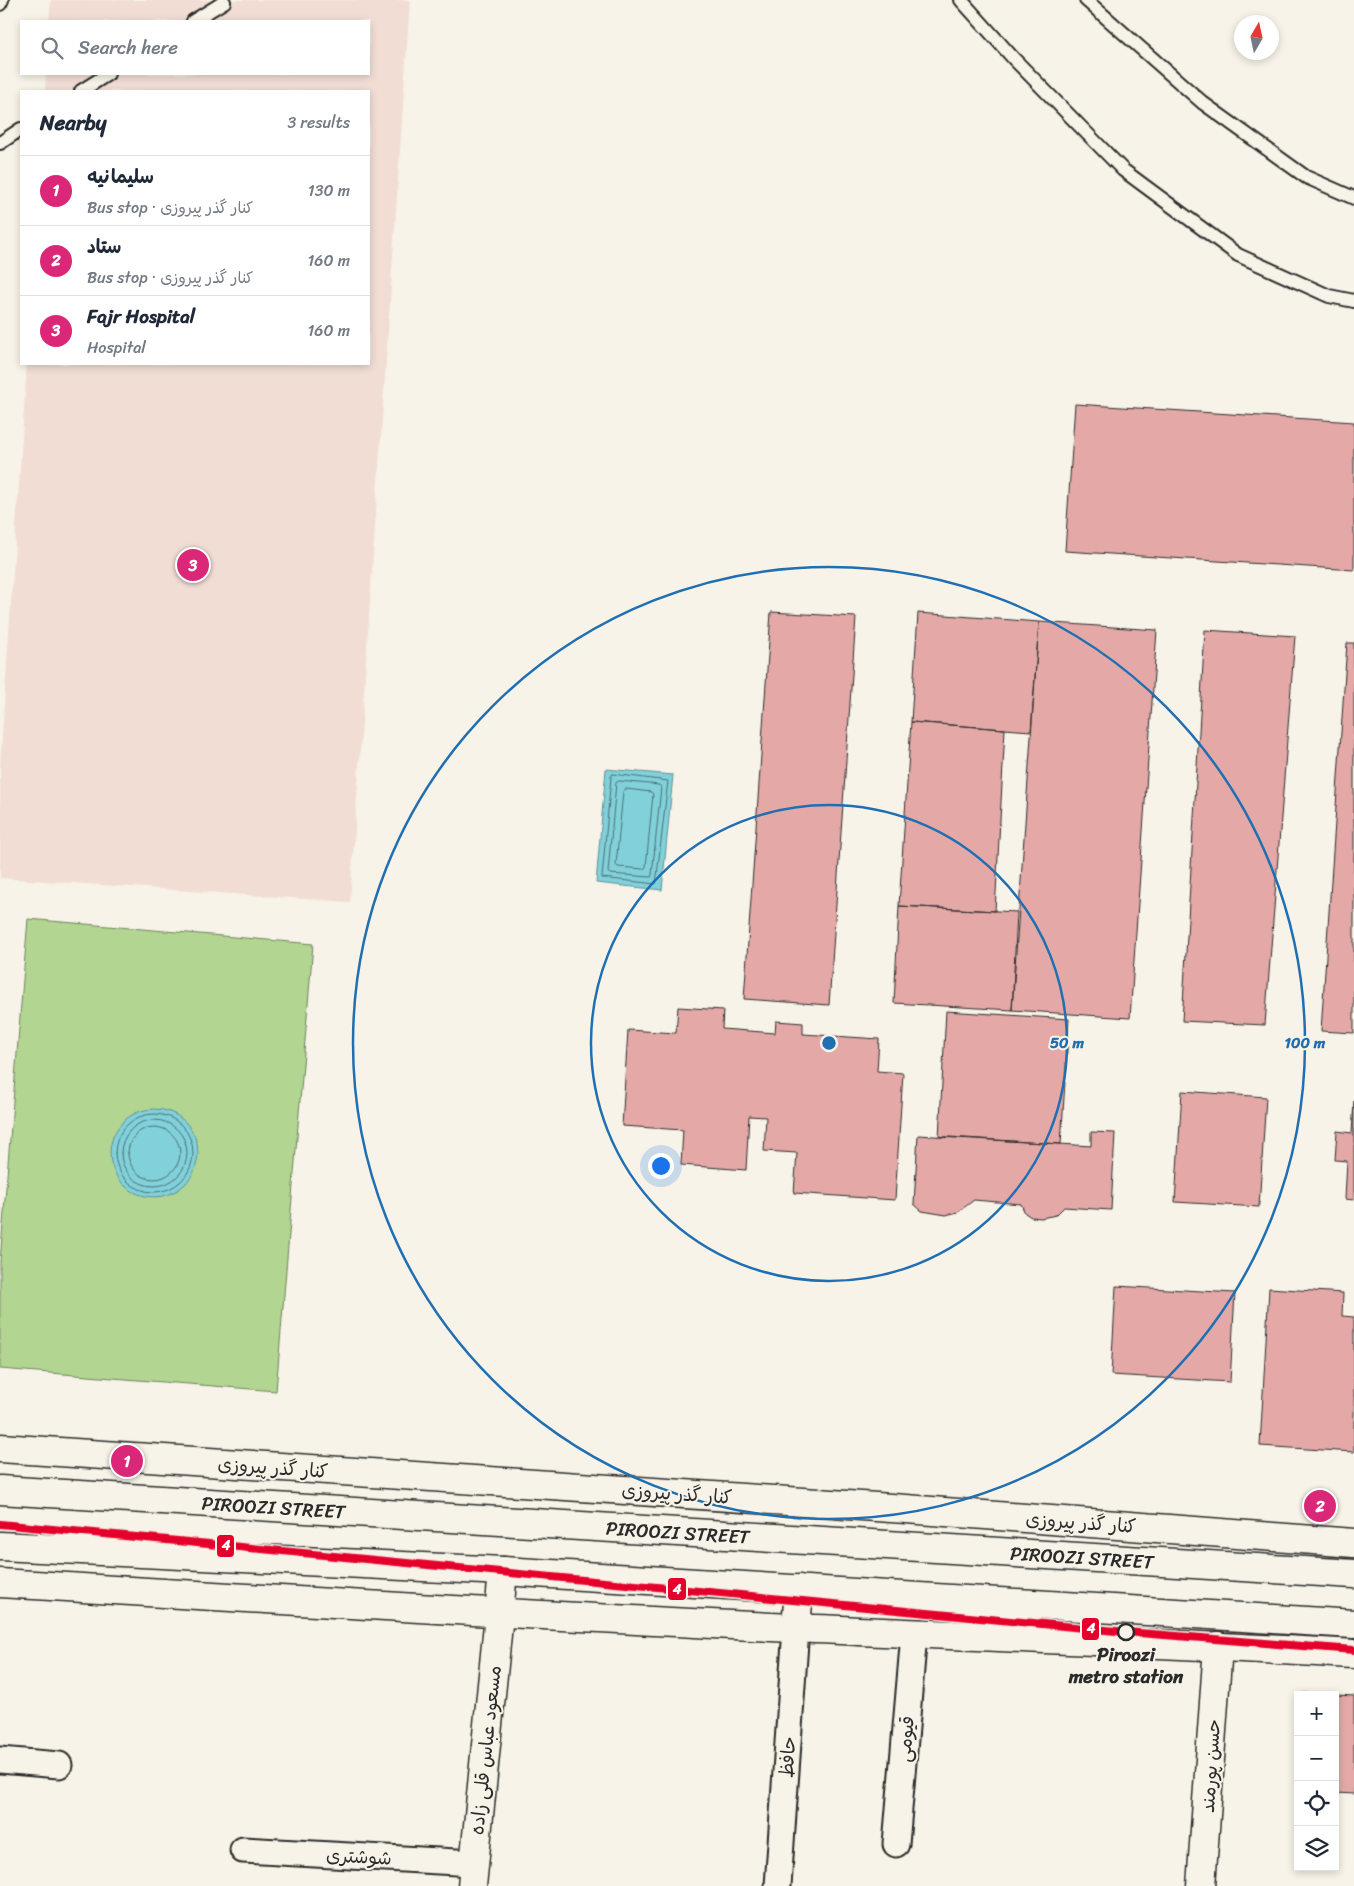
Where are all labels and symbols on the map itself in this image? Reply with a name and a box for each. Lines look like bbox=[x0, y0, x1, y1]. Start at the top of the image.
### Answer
north arrow bbox=[1234, 15, 1279, 60]
pin: 3 bbox=[177, 546, 209, 584]
text: 50 m bbox=[1050, 1030, 1085, 1056]
text: 100 m bbox=[1285, 1030, 1326, 1056]
centre of rings bbox=[820, 1034, 838, 1052]
your location bbox=[648, 1153, 674, 1179]
pin: 1 bbox=[111, 1442, 143, 1480]
street label: کنار گذر پیروزی bbox=[217, 1447, 329, 1488]
street label: کنار گذر پیروزی bbox=[621, 1473, 733, 1514]
street label: PIROOZI STREET bbox=[201, 1487, 348, 1528]
pin: 2 bbox=[1304, 1487, 1336, 1525]
street label: کنار گذر پیروزی bbox=[1025, 1502, 1137, 1543]
street label: PIROOZI STREET bbox=[605, 1512, 752, 1554]
text: 4 bbox=[221, 1533, 231, 1558]
line badge: 4 bbox=[216, 1534, 235, 1558]
street label: PIROOZI STREET bbox=[1009, 1537, 1156, 1579]
line badge: 4 bbox=[667, 1577, 687, 1601]
text: 4 bbox=[672, 1577, 682, 1602]
text: 4 bbox=[1086, 1616, 1096, 1641]
line badge: 4 bbox=[1081, 1617, 1100, 1641]
marker: Piroozi metro station bbox=[1117, 1623, 1135, 1641]
place label: Piroozi metro station bbox=[1068, 1638, 1184, 1693]
street label: مسعود عباس قلی زاده bbox=[460, 1664, 511, 1836]
street label: قیومی bbox=[887, 1714, 924, 1764]
street label: حسن پورمند bbox=[1191, 1718, 1230, 1814]
street label: حافظ bbox=[770, 1735, 805, 1779]
street label: شوشتری bbox=[325, 1838, 393, 1875]

